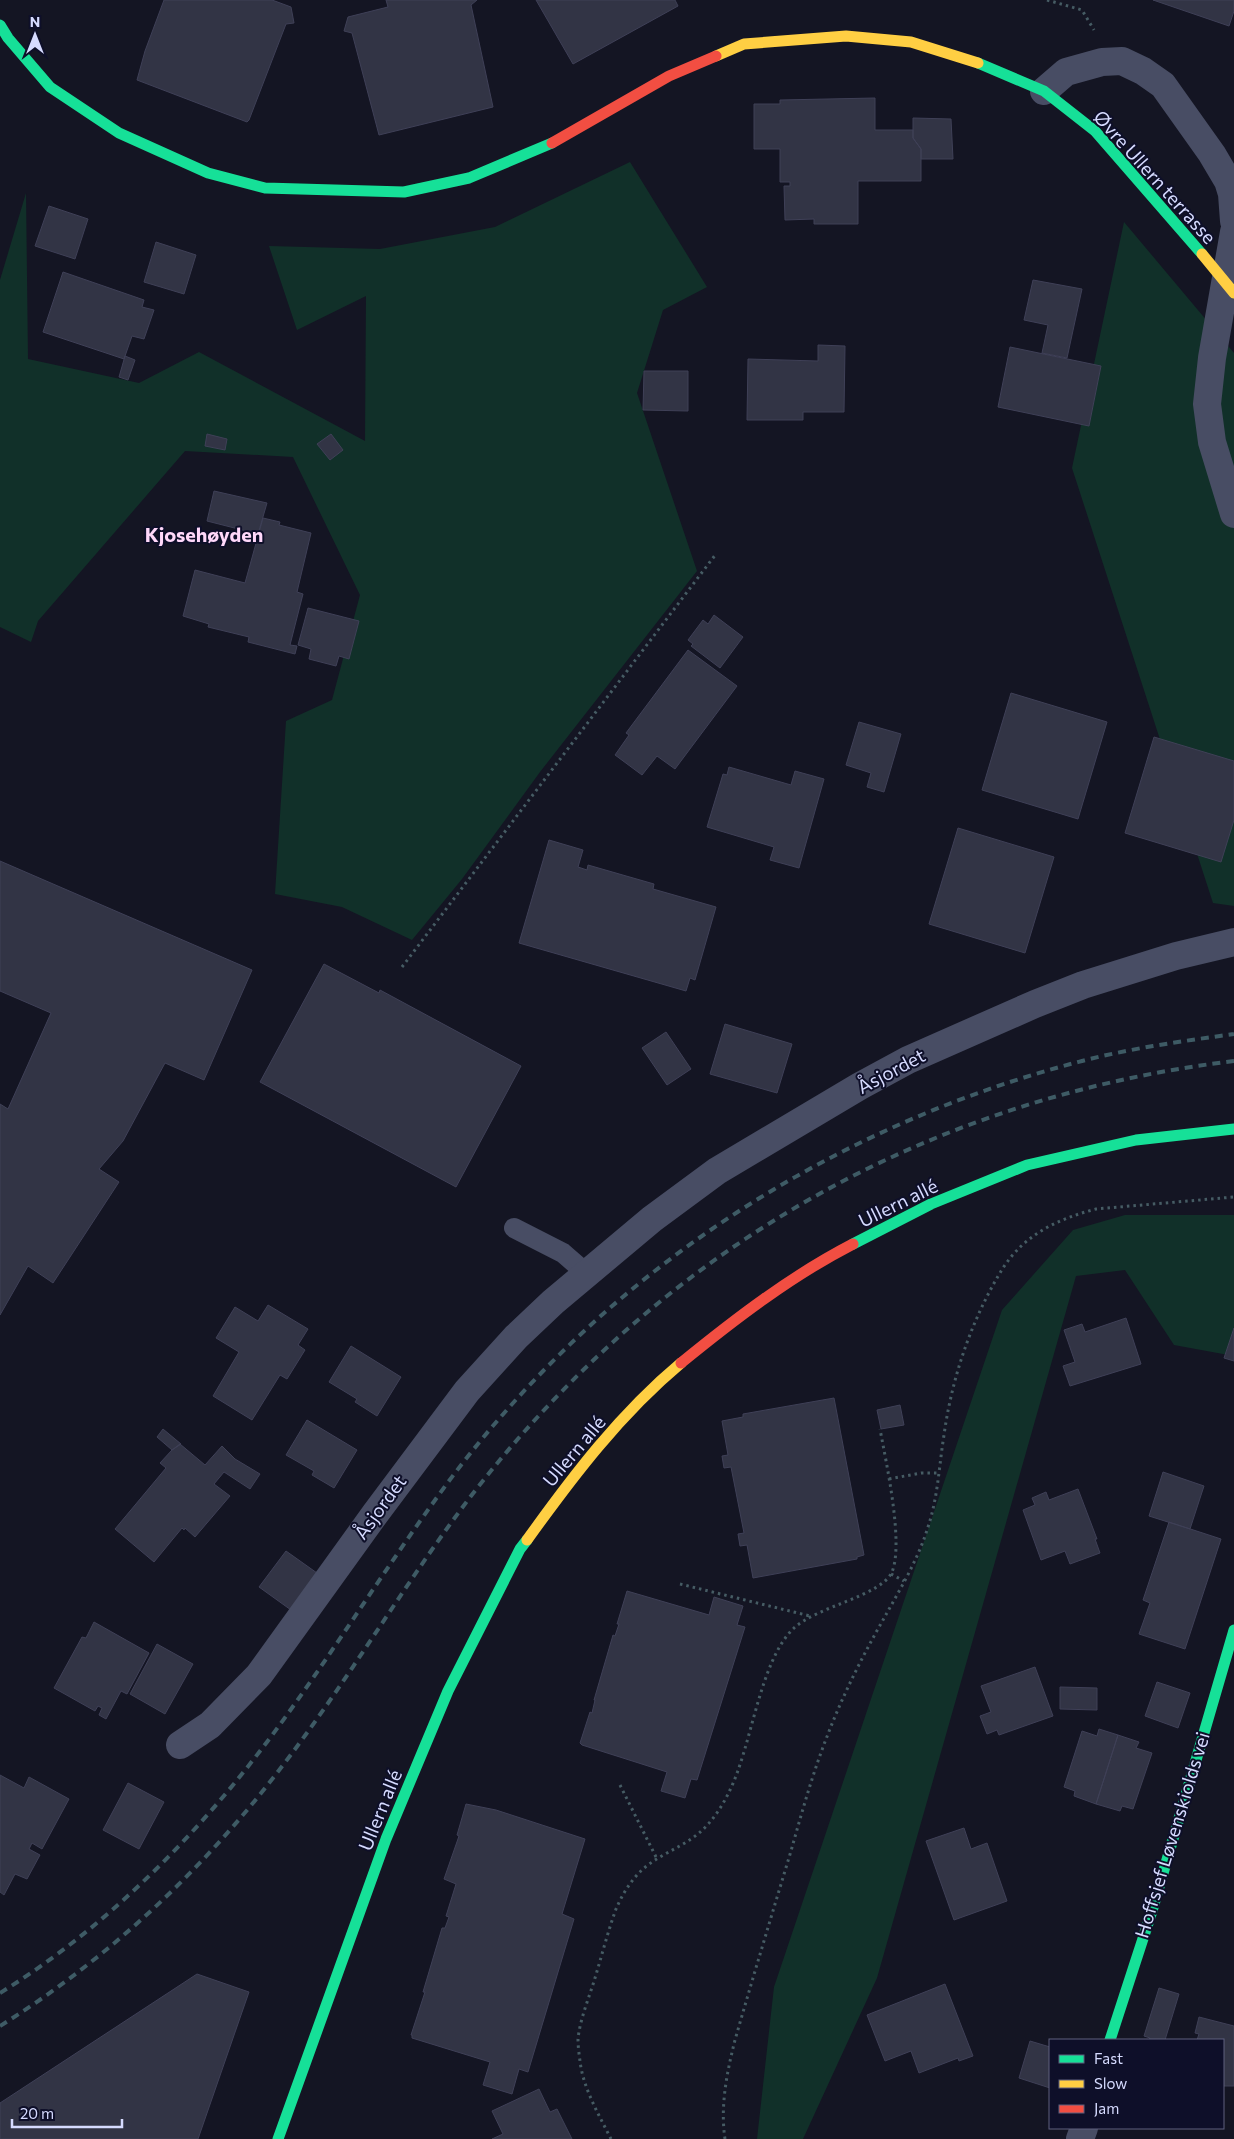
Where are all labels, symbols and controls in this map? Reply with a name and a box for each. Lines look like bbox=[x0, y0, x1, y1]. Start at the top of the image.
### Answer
north arrow bbox=[10, 10, 60, 60]
text: N bbox=[30, 13, 40, 30]
street label: Øvre Ullern terrasse bbox=[1089, 105, 1221, 248]
district label: Kjosehøyden bbox=[145, 522, 263, 546]
street label: Åsjordet bbox=[852, 1042, 929, 1098]
street label: Ullern allé bbox=[854, 1174, 941, 1232]
street label: Ullern allé bbox=[537, 1411, 610, 1491]
street label: Åsjordet bbox=[348, 1469, 411, 1543]
street label: Hoffsjef Løvenskiolds vei bbox=[1129, 1729, 1214, 1941]
street label: Ullern allé bbox=[353, 1766, 406, 1854]
legend bbox=[1049, 2039, 1224, 2129]
text: Fast bbox=[1094, 2049, 1123, 2067]
text: Slow bbox=[1094, 2074, 1127, 2092]
scale bar bbox=[12, 2096, 122, 2128]
text: Jam bbox=[1094, 2099, 1119, 2117]
text: 20 m bbox=[20, 2104, 54, 2122]

